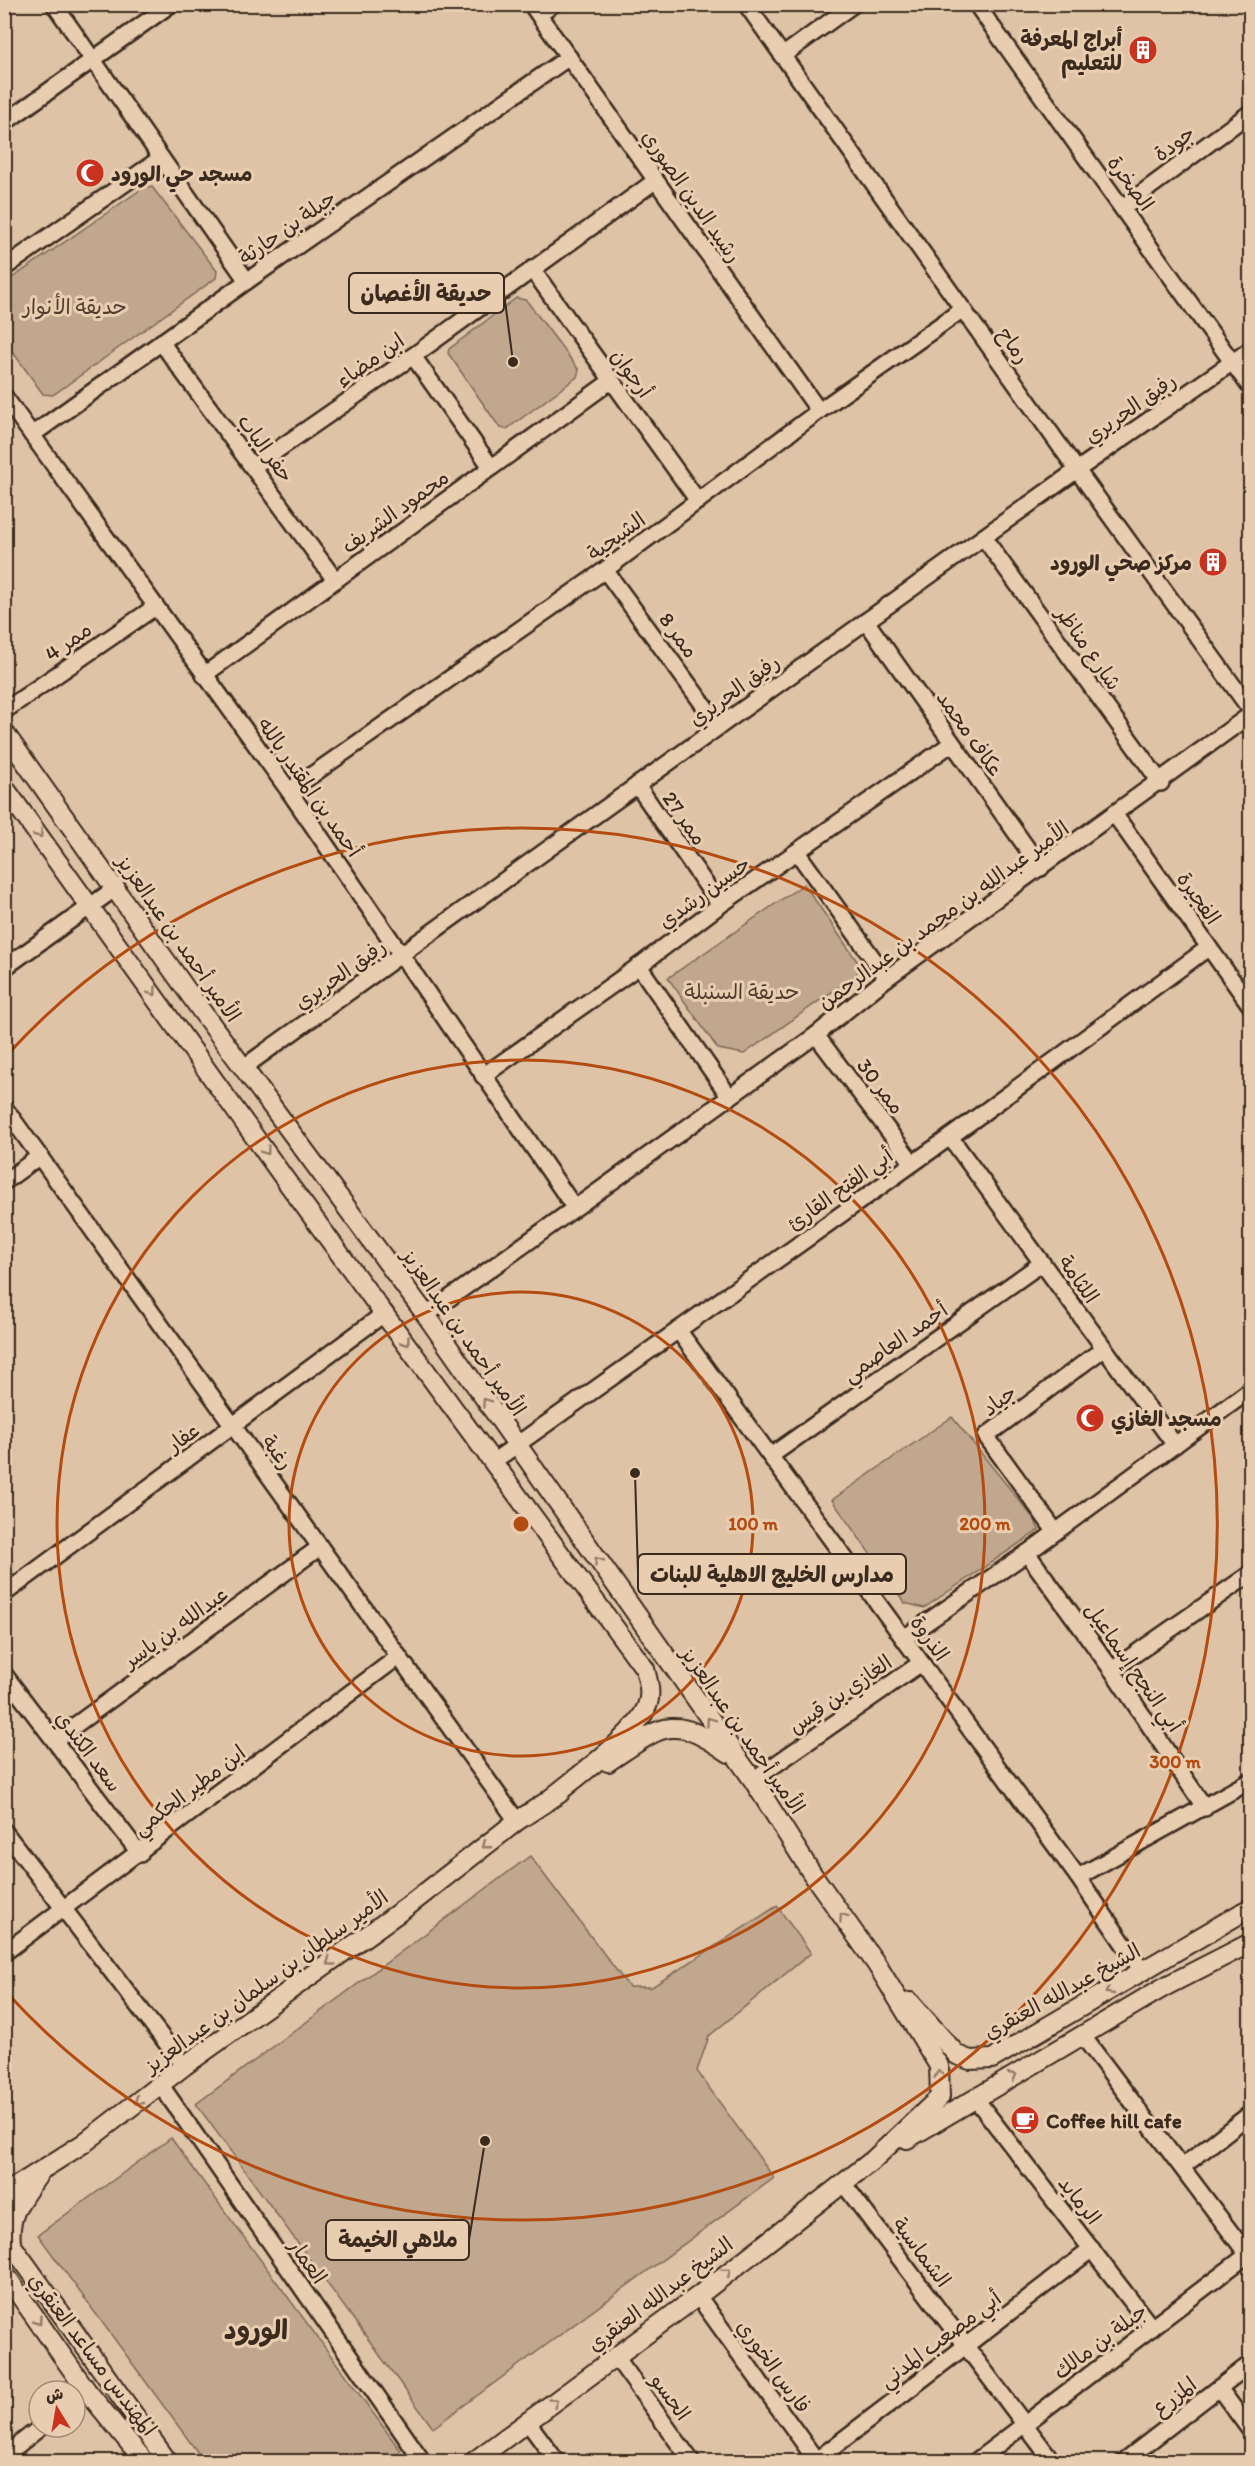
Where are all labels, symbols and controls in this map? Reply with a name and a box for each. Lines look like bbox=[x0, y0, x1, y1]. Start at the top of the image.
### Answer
place label: أبراج المعرفة للتعليم bbox=[1020, 26, 1123, 79]
building icon: أبراج المعرفة للتعليم bbox=[1127, 34, 1159, 66]
street label: جودة bbox=[1149, 120, 1200, 167]
street label: رشيد الدين الصوري bbox=[635, 125, 747, 269]
street label: الصخرة bbox=[1103, 150, 1159, 216]
mosque icon: مسجد حي الورود bbox=[74, 157, 106, 189]
place label: مسجد حي الورود bbox=[111, 161, 252, 193]
street label: جبلة بن حارثة bbox=[234, 184, 341, 270]
callout: حديقة الأغصان bbox=[349, 273, 504, 313]
text: حديقة الأغصان bbox=[361, 279, 491, 307]
park label: حديقة الأنوار bbox=[21, 293, 127, 320]
street label: رماح bbox=[991, 322, 1035, 369]
street label: ابن مضاء bbox=[331, 327, 410, 393]
street label: أرجوان bbox=[605, 344, 658, 403]
street label: رفيق الحريري bbox=[1079, 367, 1182, 451]
street label: حفر الباب bbox=[232, 409, 299, 488]
street label: محمود الشريف bbox=[337, 464, 454, 559]
street label: الشيحية bbox=[582, 507, 650, 565]
building icon: مركز صحي الورود bbox=[1197, 546, 1229, 578]
place label: مركز صحي الورود bbox=[1050, 550, 1192, 582]
street label: شارع مناظر bbox=[1048, 600, 1127, 696]
street label: ممر 8 bbox=[654, 607, 704, 663]
street label: ممر 4 bbox=[40, 616, 96, 666]
street label: رفيق الحريري bbox=[684, 649, 786, 734]
street label: عكاف محمد bbox=[931, 685, 1009, 781]
street label: أحمد بن المقتدر بالله bbox=[252, 712, 367, 862]
street label: ممر 27 bbox=[657, 786, 713, 850]
street label: الأمير عبدالله بن محمد بن عبدالرحمن bbox=[812, 815, 1074, 1015]
one-way arrow bbox=[32, 828, 43, 839]
street label: الأمير أحمد بن عبدالعزيز bbox=[110, 847, 247, 1027]
street label: حسين رشدي bbox=[653, 850, 757, 936]
street label: الفجيرة bbox=[1172, 867, 1226, 929]
street label: رفيق الحريري bbox=[289, 933, 392, 1017]
park label: حديقة السنبلة bbox=[685, 979, 799, 1005]
one-way arrow bbox=[146, 986, 157, 997]
street label: ممر 30 bbox=[852, 1053, 910, 1119]
street label: أبي الفتح القارئ bbox=[782, 1142, 902, 1241]
one-way arrow bbox=[259, 1145, 270, 1156]
street label: الأمير أحمد بن عبدالعزيز bbox=[395, 1241, 532, 1421]
street label: اللثامة bbox=[1054, 1250, 1104, 1308]
street label: أحمد العاصمي bbox=[838, 1297, 956, 1393]
one-way arrow bbox=[399, 1336, 410, 1347]
street label: جياد bbox=[977, 1379, 1021, 1421]
one-way arrow bbox=[482, 1397, 493, 1408]
mosque icon: مسجد الغازي bbox=[1074, 1402, 1106, 1434]
place label: مسجد الغازي bbox=[1111, 1406, 1222, 1435]
street label: عفار bbox=[160, 1417, 204, 1458]
street label: رغبة bbox=[256, 1430, 299, 1475]
text: 100 m bbox=[728, 1513, 779, 1535]
text: 200 m bbox=[960, 1513, 1011, 1535]
centre of rings bbox=[511, 1514, 531, 1534]
callout: مدارس الخليج الاهلية للبنات bbox=[638, 1554, 906, 1594]
one-way arrow bbox=[594, 1557, 605, 1568]
text: مدارس الخليج الاهلية للبنات bbox=[650, 1561, 894, 1588]
street label: عبدالله بن ياسر bbox=[116, 1581, 233, 1675]
street label: أبي النجح إسماعيل bbox=[1074, 1597, 1188, 1741]
street label: الذروة bbox=[905, 1610, 955, 1666]
street label: الأمير أحمد بن عبدالعزيز bbox=[674, 1639, 811, 1819]
street label: الغازي بن قيس bbox=[784, 1649, 898, 1741]
street label: سعد الكندي bbox=[48, 1706, 128, 1798]
one-way arrow bbox=[706, 1716, 717, 1727]
street label: ابن مطير الحكمي bbox=[128, 1740, 254, 1846]
text: 300 m bbox=[1149, 1751, 1201, 1773]
one-way arrow bbox=[481, 1838, 492, 1849]
street label: الأمير سلطان بن سلمان بن عبدالعزيز bbox=[137, 1883, 393, 2080]
one-way arrow bbox=[839, 1913, 850, 1924]
street label: الشيخ عبدالله العنقري bbox=[979, 1938, 1146, 2047]
one-way arrow bbox=[325, 1955, 336, 1966]
one-way arrow bbox=[1105, 1984, 1115, 1995]
one-way arrow bbox=[933, 2069, 946, 2079]
one-way arrow bbox=[1007, 2072, 1017, 2083]
one-way arrow bbox=[134, 2094, 145, 2105]
cafe icon: Coffee hill cafe bbox=[1009, 2104, 1041, 2136]
place label: Coffee hill cafe bbox=[1046, 2108, 1182, 2133]
street label: الرمايد bbox=[1053, 2171, 1107, 2229]
street label: الشماسية bbox=[888, 2212, 956, 2292]
callout: ملاهي الخيمة bbox=[326, 2220, 469, 2260]
text: ملاهي الخيمة bbox=[338, 2226, 458, 2259]
street label: الشيخ عبدالله العنقري bbox=[582, 2231, 739, 2359]
street label: العمار bbox=[283, 2233, 332, 2288]
street label: المهندس مساعد العنقري bbox=[21, 2268, 162, 2442]
one-way arrow bbox=[720, 2269, 731, 2280]
street label: أبي مصعب المدني bbox=[874, 2285, 1010, 2398]
street label: جبلة بن مالك bbox=[1048, 2298, 1152, 2385]
district label: الورود bbox=[224, 2313, 288, 2347]
street label: فارس الخوري bbox=[729, 2314, 816, 2419]
one-way arrow bbox=[31, 2315, 42, 2326]
street label: الحسو bbox=[644, 2367, 696, 2426]
street label: المزرع bbox=[1147, 2371, 1203, 2423]
north arrow bbox=[27, 2379, 87, 2439]
text: ش bbox=[44, 2384, 65, 2406]
one-way arrow bbox=[548, 2398, 559, 2409]

